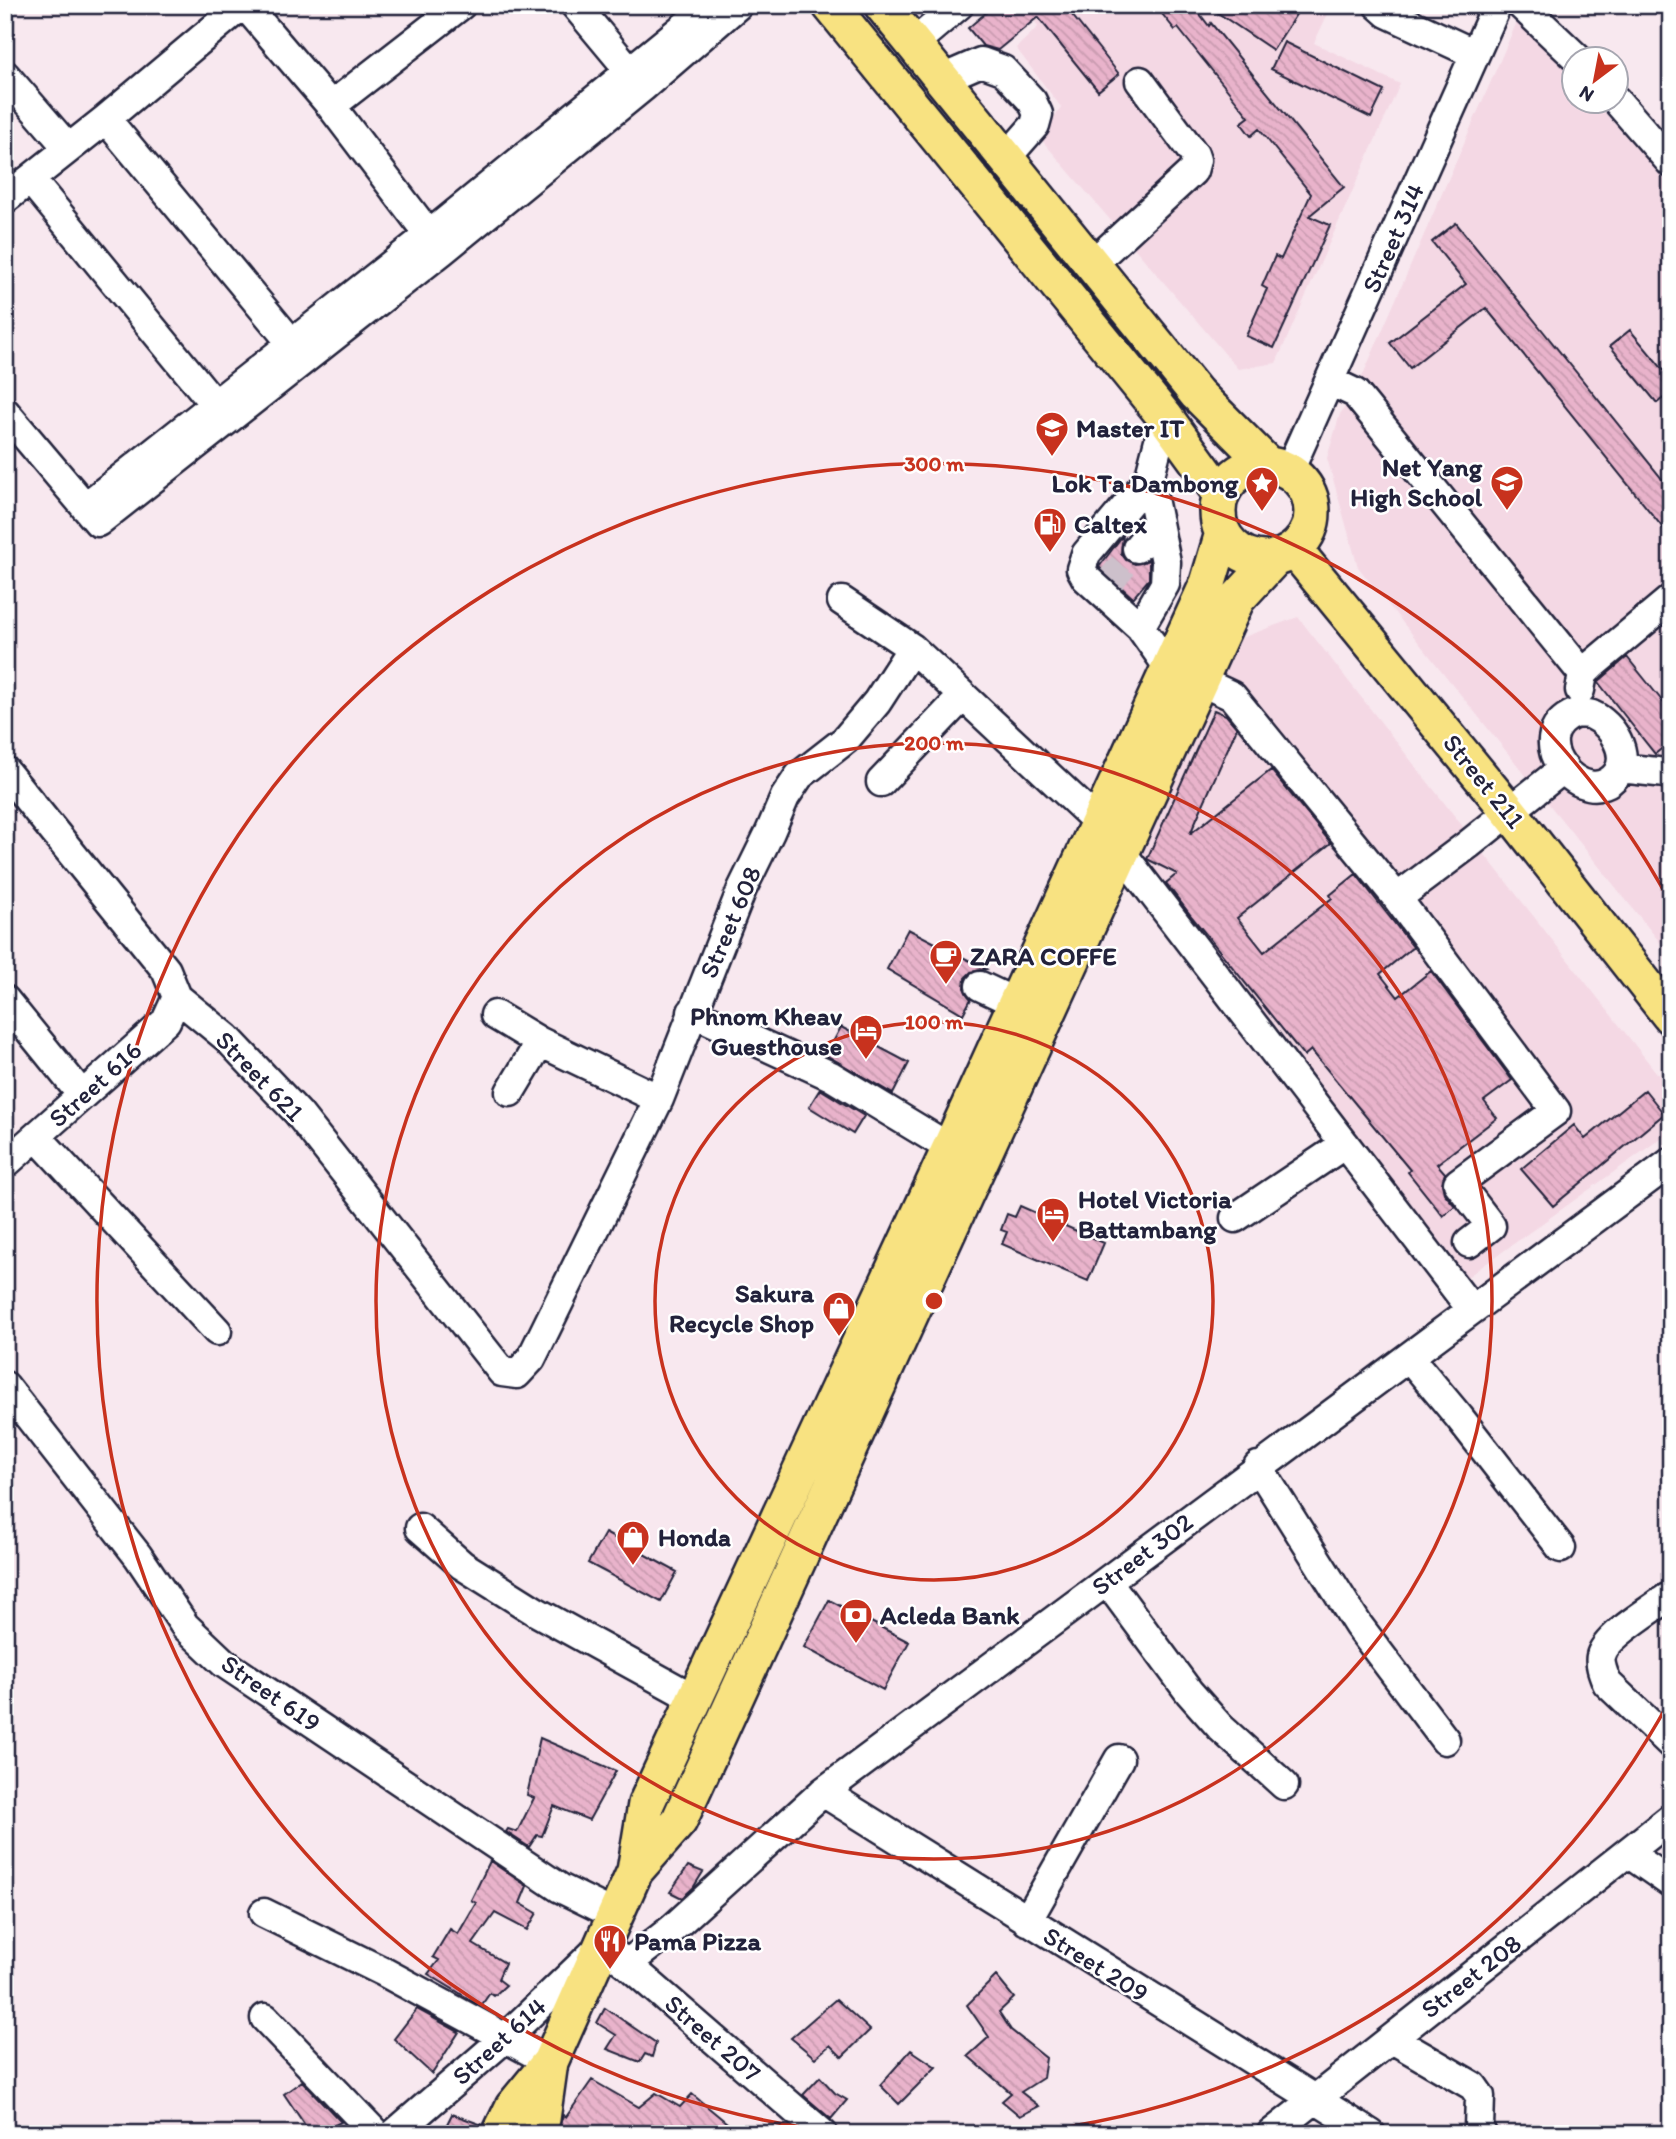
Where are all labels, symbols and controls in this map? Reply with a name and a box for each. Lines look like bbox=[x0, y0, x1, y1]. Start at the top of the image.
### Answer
north arrow bbox=[1560, 46, 1630, 116]
text: N bbox=[1575, 81, 1598, 107]
street label: Street 314 bbox=[1355, 178, 1431, 298]
school or university icon: Master IT bbox=[1033, 409, 1071, 458]
place label: Master IT bbox=[1076, 412, 1184, 444]
text: 300 m bbox=[904, 451, 964, 476]
place label: Net Yang High School bbox=[1350, 451, 1483, 513]
school or university icon: Net Yang High School bbox=[1488, 463, 1526, 512]
place icon: Lok Ta Dambong bbox=[1243, 464, 1281, 513]
place label: Lok Ta Dambong bbox=[1052, 467, 1239, 499]
fuel station icon: Caltex bbox=[1031, 505, 1069, 554]
place label: Caltex bbox=[1074, 508, 1148, 540]
street label: Street 211 bbox=[1436, 727, 1532, 835]
text: 200 m bbox=[904, 730, 964, 755]
street label: Street 608 bbox=[692, 861, 768, 983]
cafe icon: ZARA COFFE bbox=[927, 937, 965, 986]
place label: ZARA COFFE bbox=[970, 940, 1117, 972]
place label: Phnom Kheav Guesthouse bbox=[690, 1000, 843, 1062]
text: 100 m bbox=[905, 1009, 963, 1034]
hotel icon: Phnom Kheav Guesthouse bbox=[847, 1012, 885, 1061]
street label: Street 621 bbox=[209, 1024, 311, 1128]
street label: Street 616 bbox=[42, 1034, 148, 1134]
place label: Hotel Victoria Battambang bbox=[1078, 1183, 1232, 1245]
hotel icon: Hotel Victoria Battambang bbox=[1034, 1195, 1072, 1244]
place label: Sakura Recycle Shop bbox=[669, 1277, 815, 1339]
shop icon: Sakura Recycle Shop bbox=[820, 1289, 858, 1338]
centre of rings bbox=[922, 1289, 946, 1313]
street label: Street 302 bbox=[1085, 1505, 1199, 1602]
shop icon: Honda bbox=[614, 1518, 652, 1567]
place label: Honda bbox=[658, 1521, 731, 1553]
bank icon: Acleda Bank bbox=[837, 1596, 875, 1645]
place label: Acleda Bank bbox=[879, 1599, 1020, 1631]
street label: Street 619 bbox=[215, 1647, 327, 1739]
street label: Street 209 bbox=[1038, 1919, 1154, 2009]
restaurant icon: Pama Pizza bbox=[591, 1922, 629, 1971]
place label: Pama Pizza bbox=[634, 1925, 761, 1957]
street label: Street 208 bbox=[1414, 1927, 1528, 2025]
street label: Street 207 bbox=[658, 1987, 768, 2089]
street label: Street 614 bbox=[445, 1990, 553, 2092]

